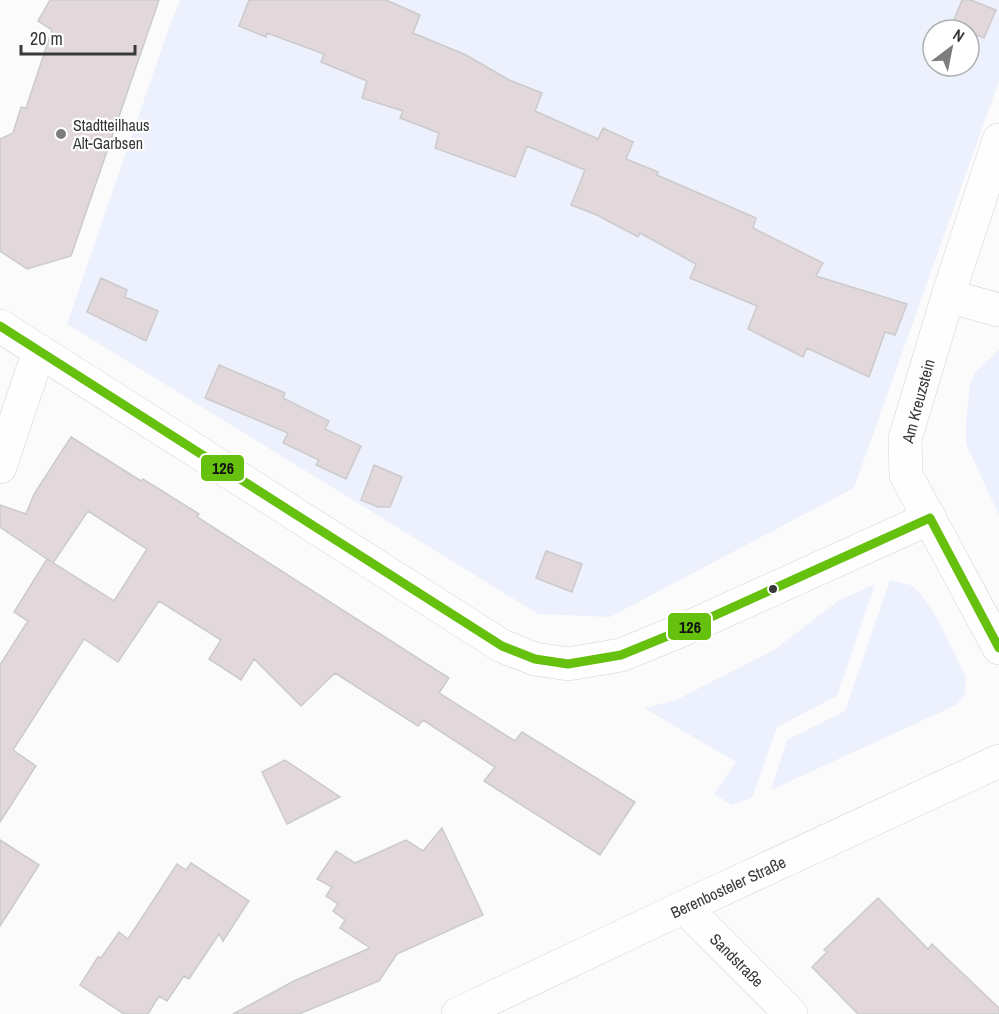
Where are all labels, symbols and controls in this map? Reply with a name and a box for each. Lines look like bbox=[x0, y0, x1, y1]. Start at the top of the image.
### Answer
scale bar bbox=[21, 18, 135, 56]
north arrow bbox=[921, 18, 981, 78]
text: N bbox=[949, 23, 969, 47]
text: 20 m bbox=[30, 26, 63, 51]
place label: Stadtteilhaus Alt-Garbsen bbox=[72, 114, 150, 154]
marker: Stadtteilhaus Alt-Garbsen bbox=[54, 127, 68, 141]
street label: Am Kreuzstein bbox=[896, 357, 940, 446]
line badge: 126 bbox=[200, 454, 245, 482]
text: 126 bbox=[212, 457, 234, 479]
unlabelled marker bbox=[767, 583, 779, 595]
line badge: 126 bbox=[667, 612, 712, 641]
text: 126 bbox=[679, 616, 701, 638]
street label: Berenbosteler Straße bbox=[667, 851, 789, 923]
street label: Sandstraße bbox=[705, 928, 769, 992]

